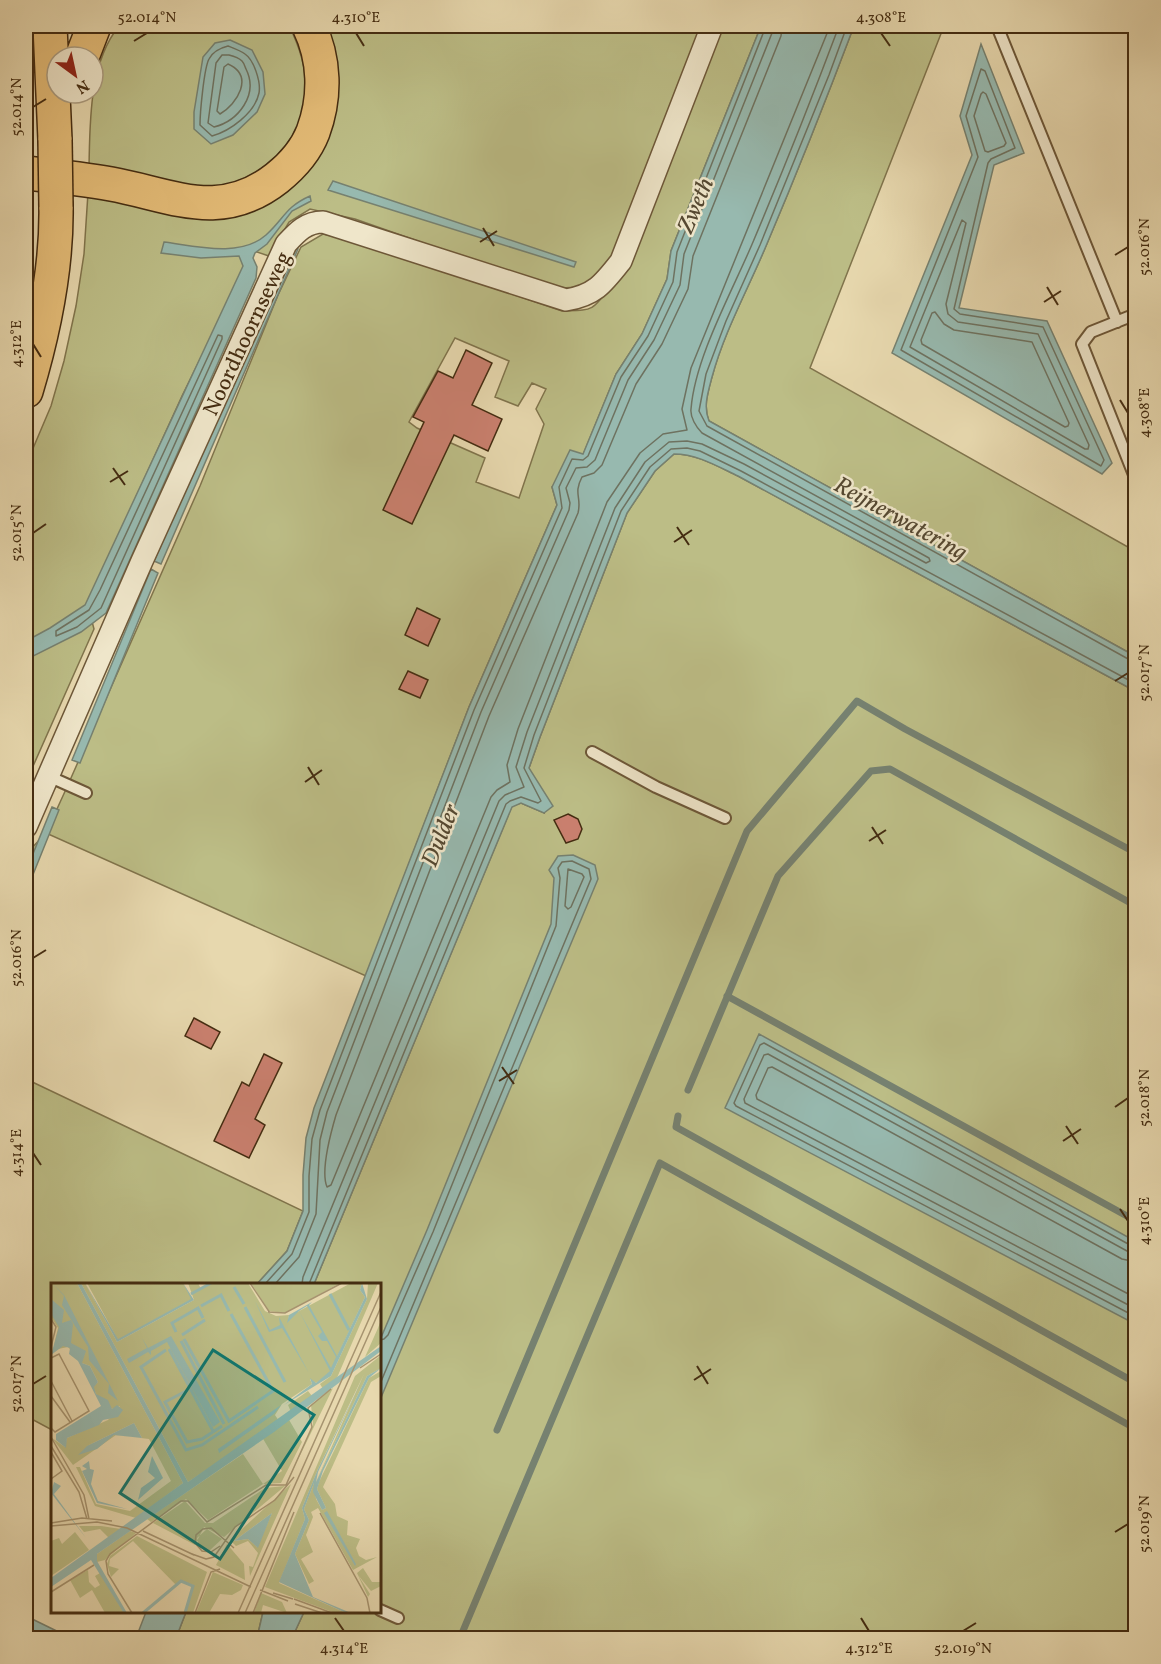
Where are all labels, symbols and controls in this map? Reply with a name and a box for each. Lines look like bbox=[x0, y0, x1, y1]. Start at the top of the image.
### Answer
text: 52.014°N bbox=[118, 8, 176, 29]
text: 4.310°E bbox=[332, 8, 380, 29]
text: 4.308°E bbox=[856, 8, 906, 29]
north arrow bbox=[45, 45, 105, 105]
text: N bbox=[71, 74, 93, 98]
text: 52.014°N bbox=[7, 78, 28, 136]
water label: Zweth bbox=[670, 173, 724, 240]
text: 52.016°N bbox=[1135, 218, 1156, 276]
street label: Noordhoornseweg bbox=[197, 247, 300, 421]
text: 4.312°E bbox=[7, 320, 28, 368]
text: 4.308°E bbox=[1135, 388, 1156, 438]
water label: Reijnerwatering bbox=[827, 469, 973, 571]
text: 52.015°N bbox=[7, 504, 28, 562]
text: 52.017°N bbox=[1135, 644, 1156, 702]
water label: Dulder bbox=[414, 798, 470, 872]
text: 52.016°N bbox=[7, 929, 28, 987]
text: 52.018°N bbox=[1135, 1069, 1156, 1127]
text: 4.314°E bbox=[7, 1129, 28, 1177]
text: 4.310°E bbox=[1135, 1197, 1156, 1245]
inset map bbox=[51, 1283, 381, 1613]
text: 52.017°N bbox=[7, 1355, 28, 1413]
text: 52.019°N bbox=[1135, 1495, 1156, 1553]
text: 4.314°E bbox=[320, 1639, 368, 1660]
text: 4.312°E bbox=[845, 1639, 893, 1660]
text: 52.019°N bbox=[934, 1639, 992, 1660]

